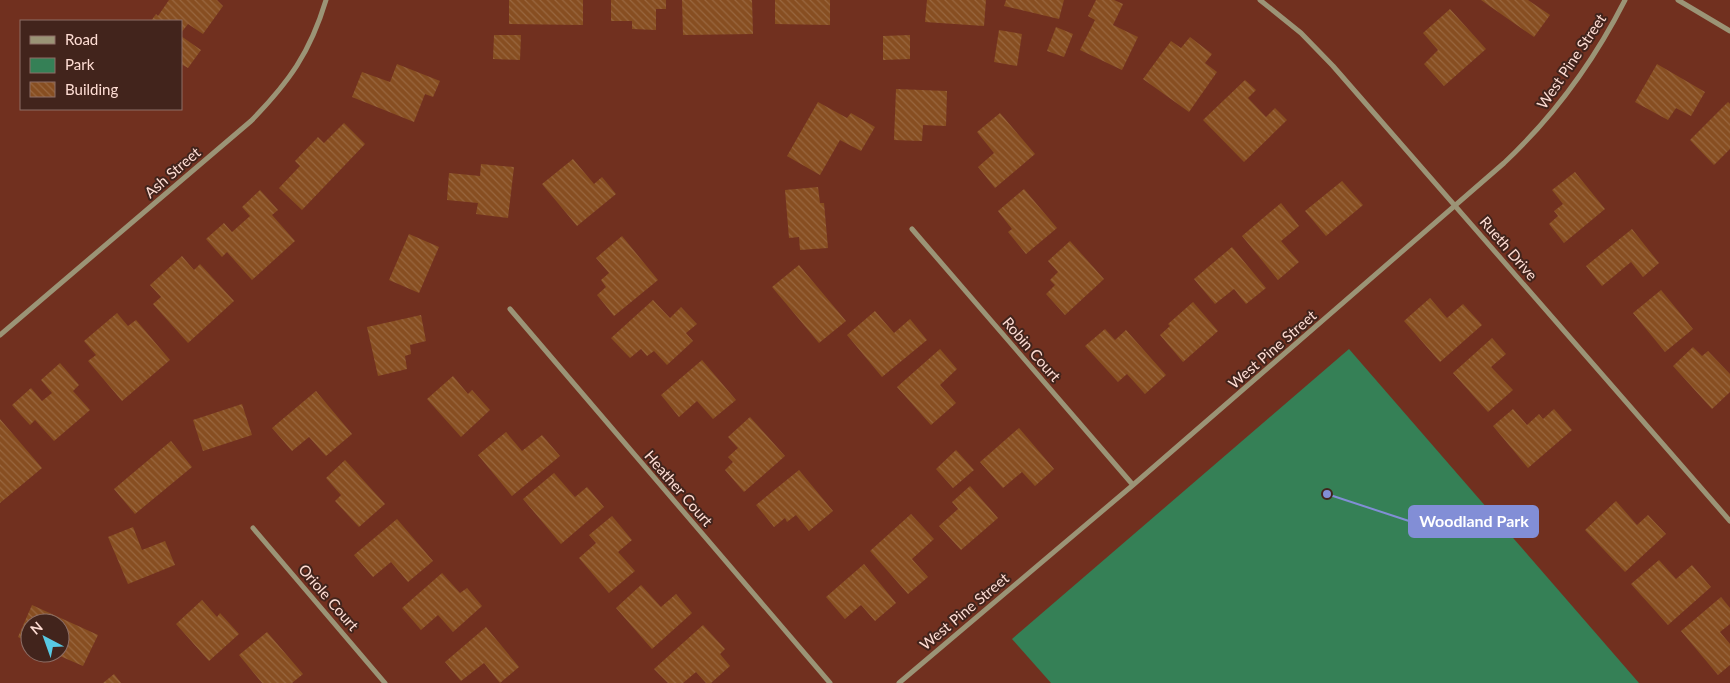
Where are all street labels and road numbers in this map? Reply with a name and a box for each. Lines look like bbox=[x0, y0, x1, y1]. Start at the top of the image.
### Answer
street label: West Pine Street bbox=[1533, 10, 1610, 112]
street label: Ash Street bbox=[140, 142, 204, 201]
street label: Rueth Drive bbox=[1476, 212, 1542, 284]
street label: West Pine Street bbox=[1224, 306, 1320, 392]
street label: Robin Court bbox=[999, 313, 1065, 385]
street label: Heather Court bbox=[641, 446, 717, 530]
street label: Oriole Court bbox=[295, 560, 363, 634]
street label: West Pine Street bbox=[916, 568, 1013, 653]

